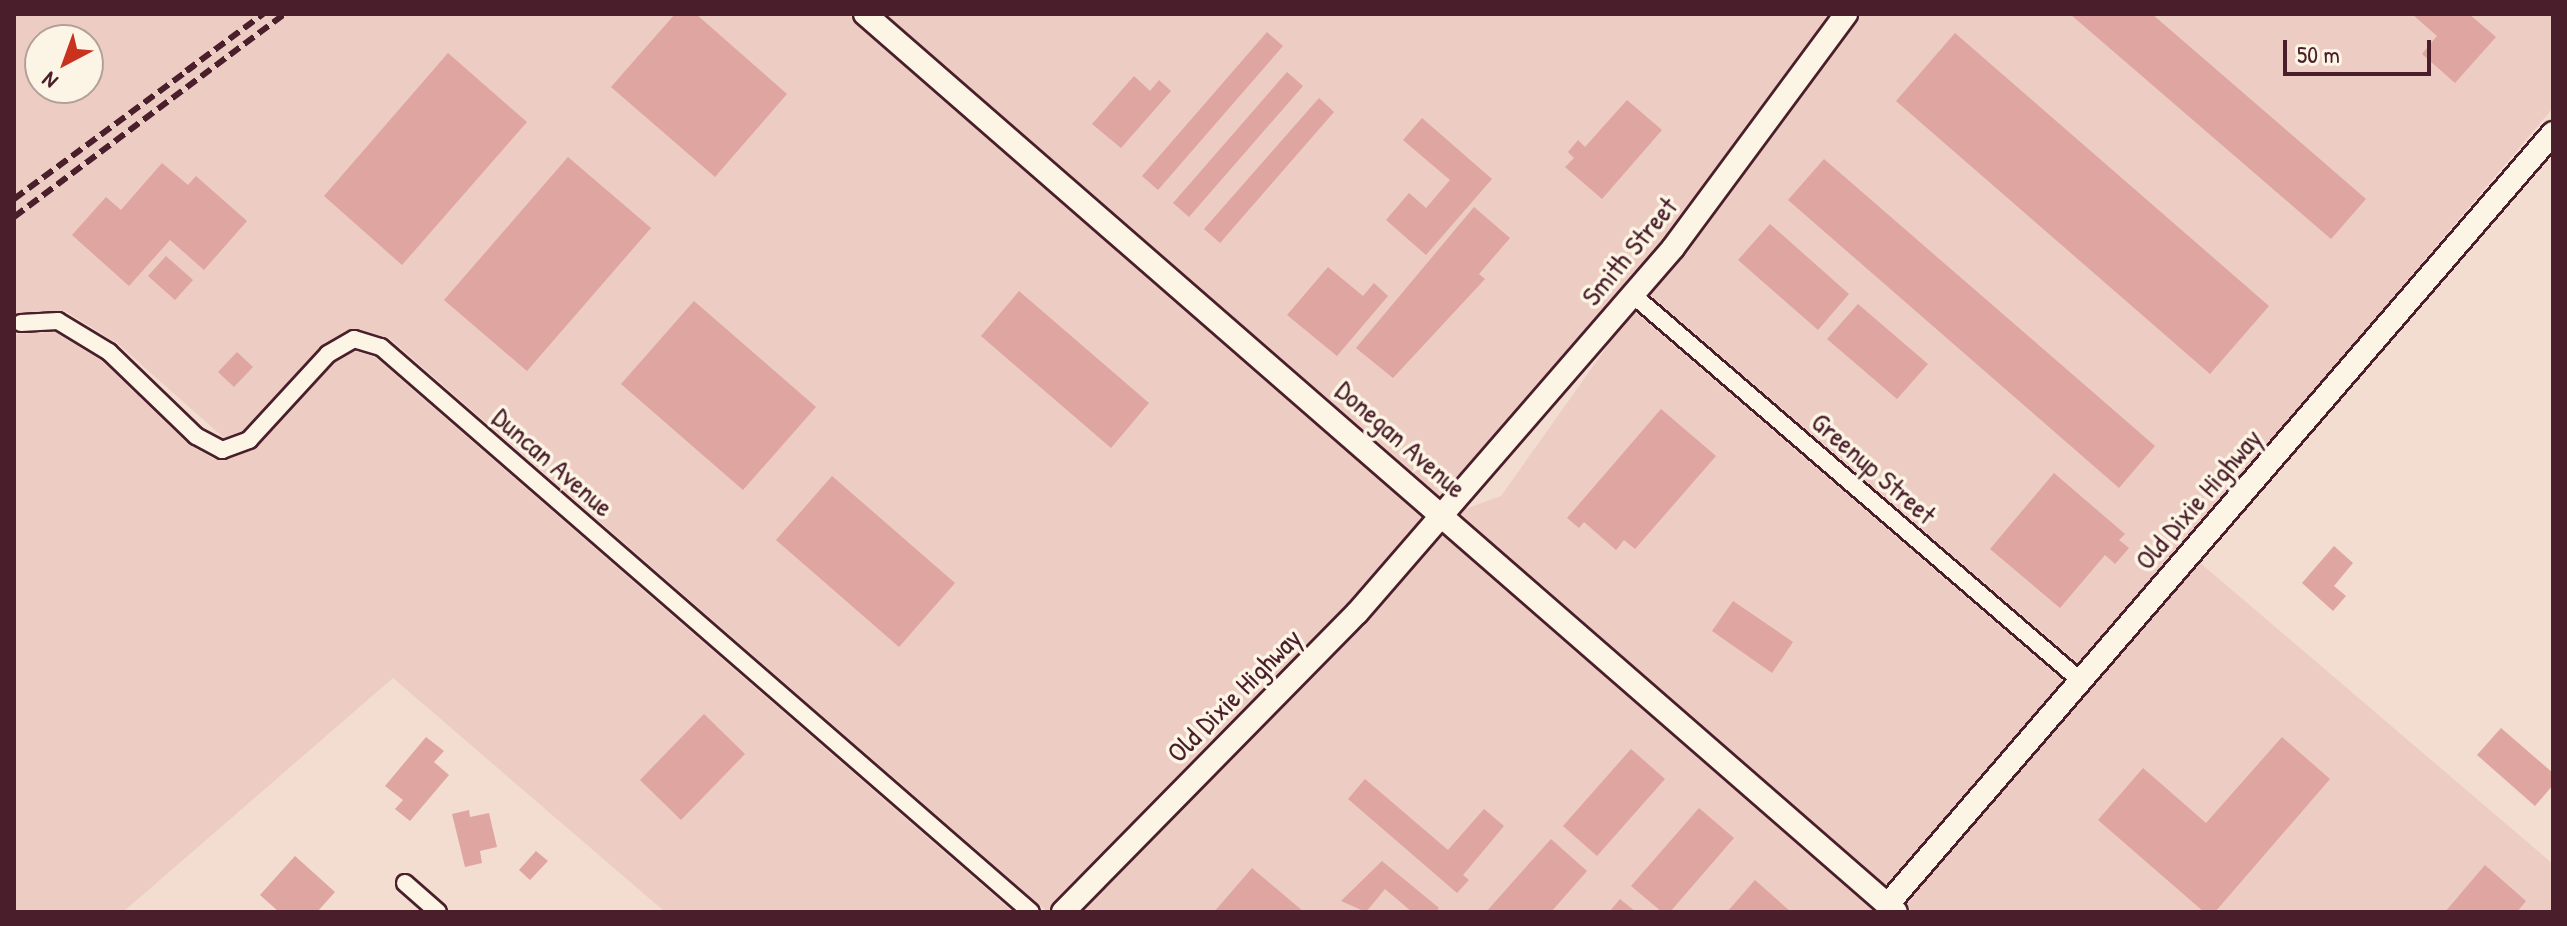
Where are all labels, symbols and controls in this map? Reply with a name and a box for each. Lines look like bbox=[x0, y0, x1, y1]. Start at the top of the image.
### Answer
north arrow bbox=[24, 24, 104, 104]
scale bar bbox=[2287, 24, 2435, 74]
text: 50 m bbox=[2297, 38, 2340, 70]
text: N bbox=[35, 65, 64, 96]
street label: Smith Street bbox=[1574, 190, 1684, 312]
street label: Donegan Avenue bbox=[1329, 373, 1473, 505]
street label: Duncan Avenue bbox=[486, 400, 620, 524]
street label: Greenup Street bbox=[1805, 405, 1943, 531]
street label: Old Dixie Highway bbox=[2128, 422, 2268, 576]
street label: Old Dixie Highway bbox=[1160, 621, 1308, 769]

